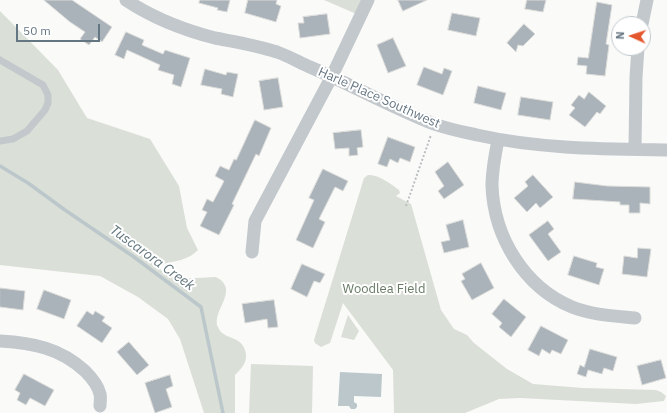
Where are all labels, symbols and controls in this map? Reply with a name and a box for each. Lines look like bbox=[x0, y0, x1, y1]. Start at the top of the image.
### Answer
scale bar bbox=[18, 16, 102, 42]
north arrow bbox=[611, 16, 651, 56]
text: 50 m bbox=[23, 23, 51, 38]
text: N bbox=[613, 31, 627, 40]
street label: Harle Place Southwest bbox=[316, 64, 442, 132]
water label: Tuscarora Creek bbox=[106, 222, 198, 294]
park label: Woodlea Field bbox=[343, 281, 425, 297]

